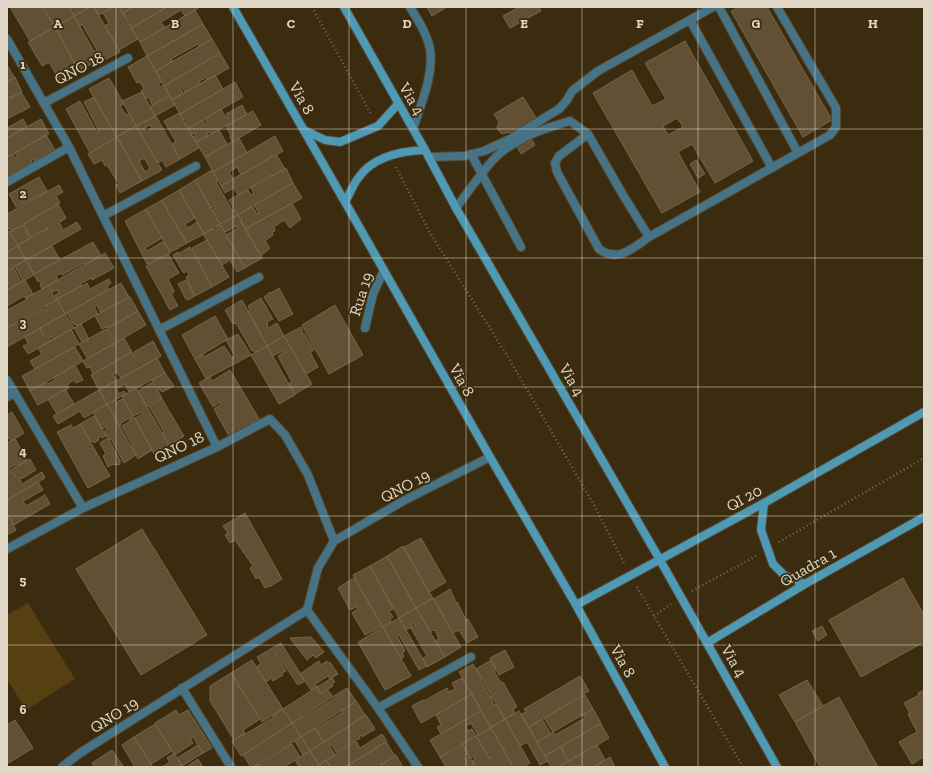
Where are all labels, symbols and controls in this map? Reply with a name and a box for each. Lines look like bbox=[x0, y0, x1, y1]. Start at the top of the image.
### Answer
text: A bbox=[54, 16, 63, 31]
text: B bbox=[171, 16, 179, 31]
text: C bbox=[287, 16, 295, 31]
text: D bbox=[402, 16, 412, 31]
text: E bbox=[520, 16, 528, 31]
text: F bbox=[636, 16, 644, 31]
text: G bbox=[752, 16, 761, 31]
text: H bbox=[868, 16, 878, 31]
street label: QNO 18 bbox=[51, 47, 107, 89]
text: 1 bbox=[20, 57, 26, 72]
street label: Via 8 bbox=[285, 77, 319, 118]
street label: Via 4 bbox=[395, 78, 429, 119]
text: 2 bbox=[20, 186, 27, 201]
street label: Rua 19 bbox=[345, 270, 377, 318]
text: 3 bbox=[20, 315, 27, 330]
street label: Via 8 bbox=[445, 359, 479, 400]
street label: Via 4 bbox=[555, 359, 589, 400]
street label: QNO 18 bbox=[151, 427, 207, 467]
text: 4 bbox=[19, 444, 27, 459]
street label: QNO 19 bbox=[377, 465, 433, 507]
street label: QI 20 bbox=[723, 481, 765, 515]
street label: Quadra 1 bbox=[777, 543, 839, 591]
text: 5 bbox=[20, 573, 27, 588]
street label: Via 8 bbox=[606, 640, 640, 681]
street label: Via 4 bbox=[717, 640, 751, 681]
street label: QNO 19 bbox=[86, 693, 142, 737]
text: 6 bbox=[20, 702, 27, 717]

